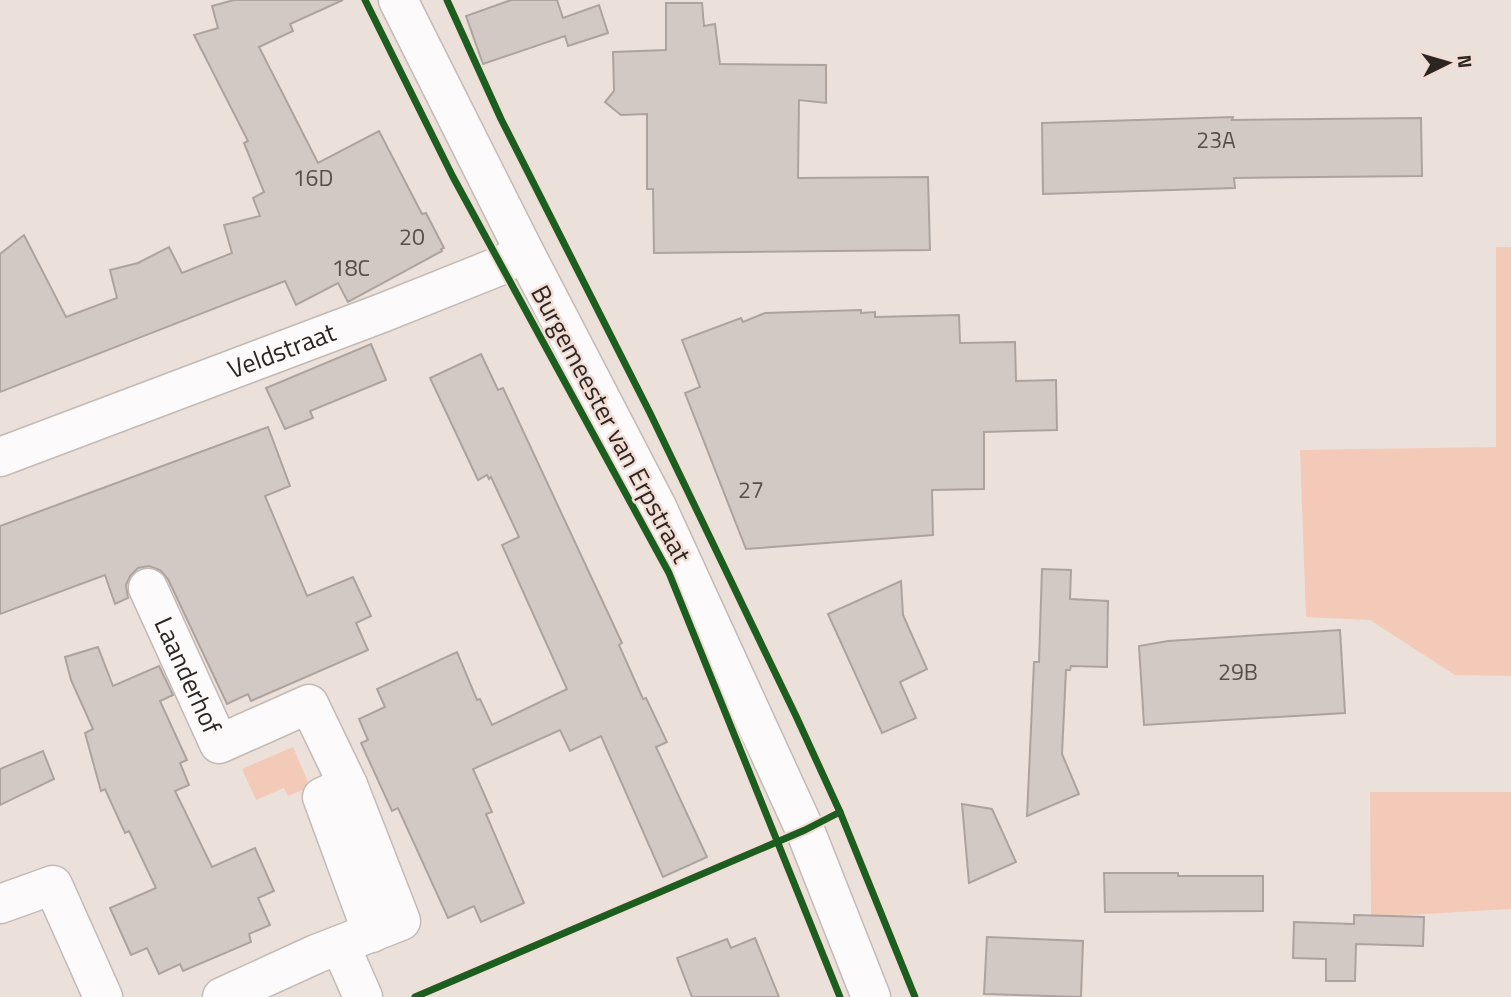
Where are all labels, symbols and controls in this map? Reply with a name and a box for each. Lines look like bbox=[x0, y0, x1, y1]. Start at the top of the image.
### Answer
north arrow bbox=[1413, 28, 1483, 98]
text: N bbox=[1450, 54, 1480, 69]
house number: 23A bbox=[1196, 122, 1236, 157]
house number: 16D bbox=[293, 160, 333, 195]
house number: 20 bbox=[399, 219, 425, 254]
house number: 18C bbox=[332, 250, 370, 285]
street label: Burgemeester van Erpstraat bbox=[522, 278, 701, 570]
street label: Veldstraat bbox=[222, 312, 341, 388]
house number: 27 bbox=[738, 472, 764, 507]
street label: Laanderhof bbox=[145, 610, 232, 740]
house number: 29B bbox=[1218, 654, 1258, 689]

